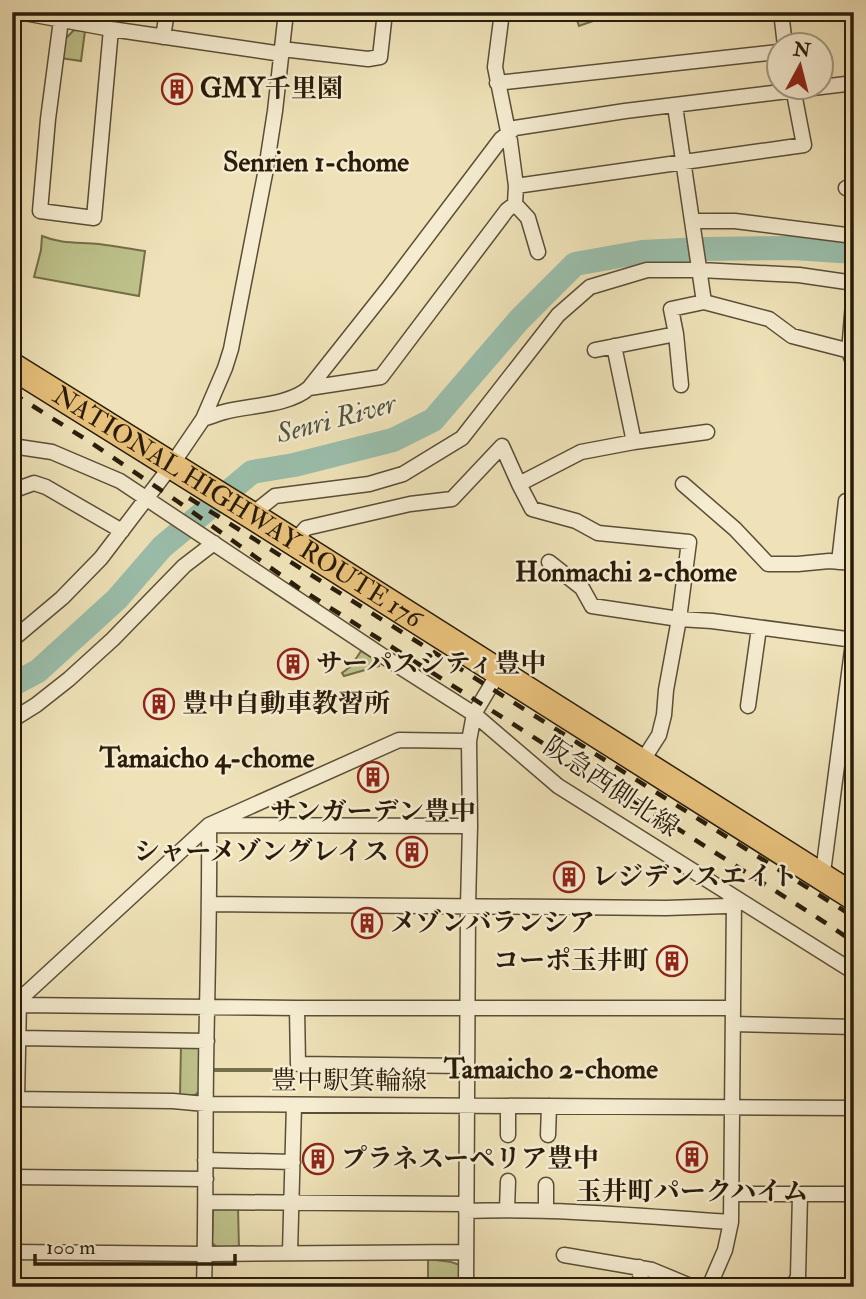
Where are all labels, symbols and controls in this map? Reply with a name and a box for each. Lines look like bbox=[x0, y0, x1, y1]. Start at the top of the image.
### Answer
north arrow bbox=[764, 32, 834, 102]
text: N bbox=[791, 37, 813, 63]
building icon: GMY千里園 bbox=[160, 72, 194, 106]
place label: GMY千里園 bbox=[200, 73, 343, 105]
district label: Senrien 1-chome bbox=[223, 145, 409, 180]
street label: NATIONAL HIGHWAY ROUTE 176 bbox=[47, 379, 430, 636]
water label: Senri River bbox=[271, 386, 401, 452]
district label: Honmachi 2-chome bbox=[515, 555, 737, 590]
building icon: サーパスシティ豊中 bbox=[276, 647, 310, 681]
place label: サーパスシティ豊中 bbox=[316, 648, 547, 680]
building icon: 豊中自動車教習所 bbox=[142, 687, 176, 721]
place label: 豊中自動車教習所 bbox=[182, 688, 390, 720]
street label: 阪急西側北線 bbox=[537, 730, 685, 844]
district label: Tamaicho 4-chome bbox=[99, 741, 315, 776]
building icon: サンガーデン豊中 bbox=[356, 760, 390, 794]
place label: サンガーデン豊中 bbox=[270, 796, 476, 828]
building icon: シャーメゾングレイス bbox=[395, 835, 429, 869]
place label: シャーメゾングレイス bbox=[134, 836, 389, 868]
building icon: レジデンスエイト bbox=[552, 860, 586, 894]
place label: レジデンスエイト bbox=[592, 861, 798, 893]
building icon: メゾンバランシア bbox=[350, 906, 384, 940]
place label: メゾンバランシア bbox=[390, 907, 595, 939]
building icon: コーポ玉井町 bbox=[655, 944, 689, 978]
place label: コーポ玉井町 bbox=[493, 945, 649, 977]
district label: Tamaicho 2-chome bbox=[443, 1052, 658, 1087]
street label: 豊中駅箕輪線 bbox=[271, 1065, 427, 1097]
building icon: 玉井町パークハイム bbox=[675, 1140, 709, 1174]
building icon: プラネスーペリア豊中 bbox=[301, 1142, 335, 1176]
place label: プラネスーペリア豊中 bbox=[341, 1143, 599, 1175]
place label: 玉井町パークハイム bbox=[576, 1176, 808, 1208]
scale bar bbox=[35, 1222, 234, 1266]
text: 100 m bbox=[46, 1234, 96, 1261]

